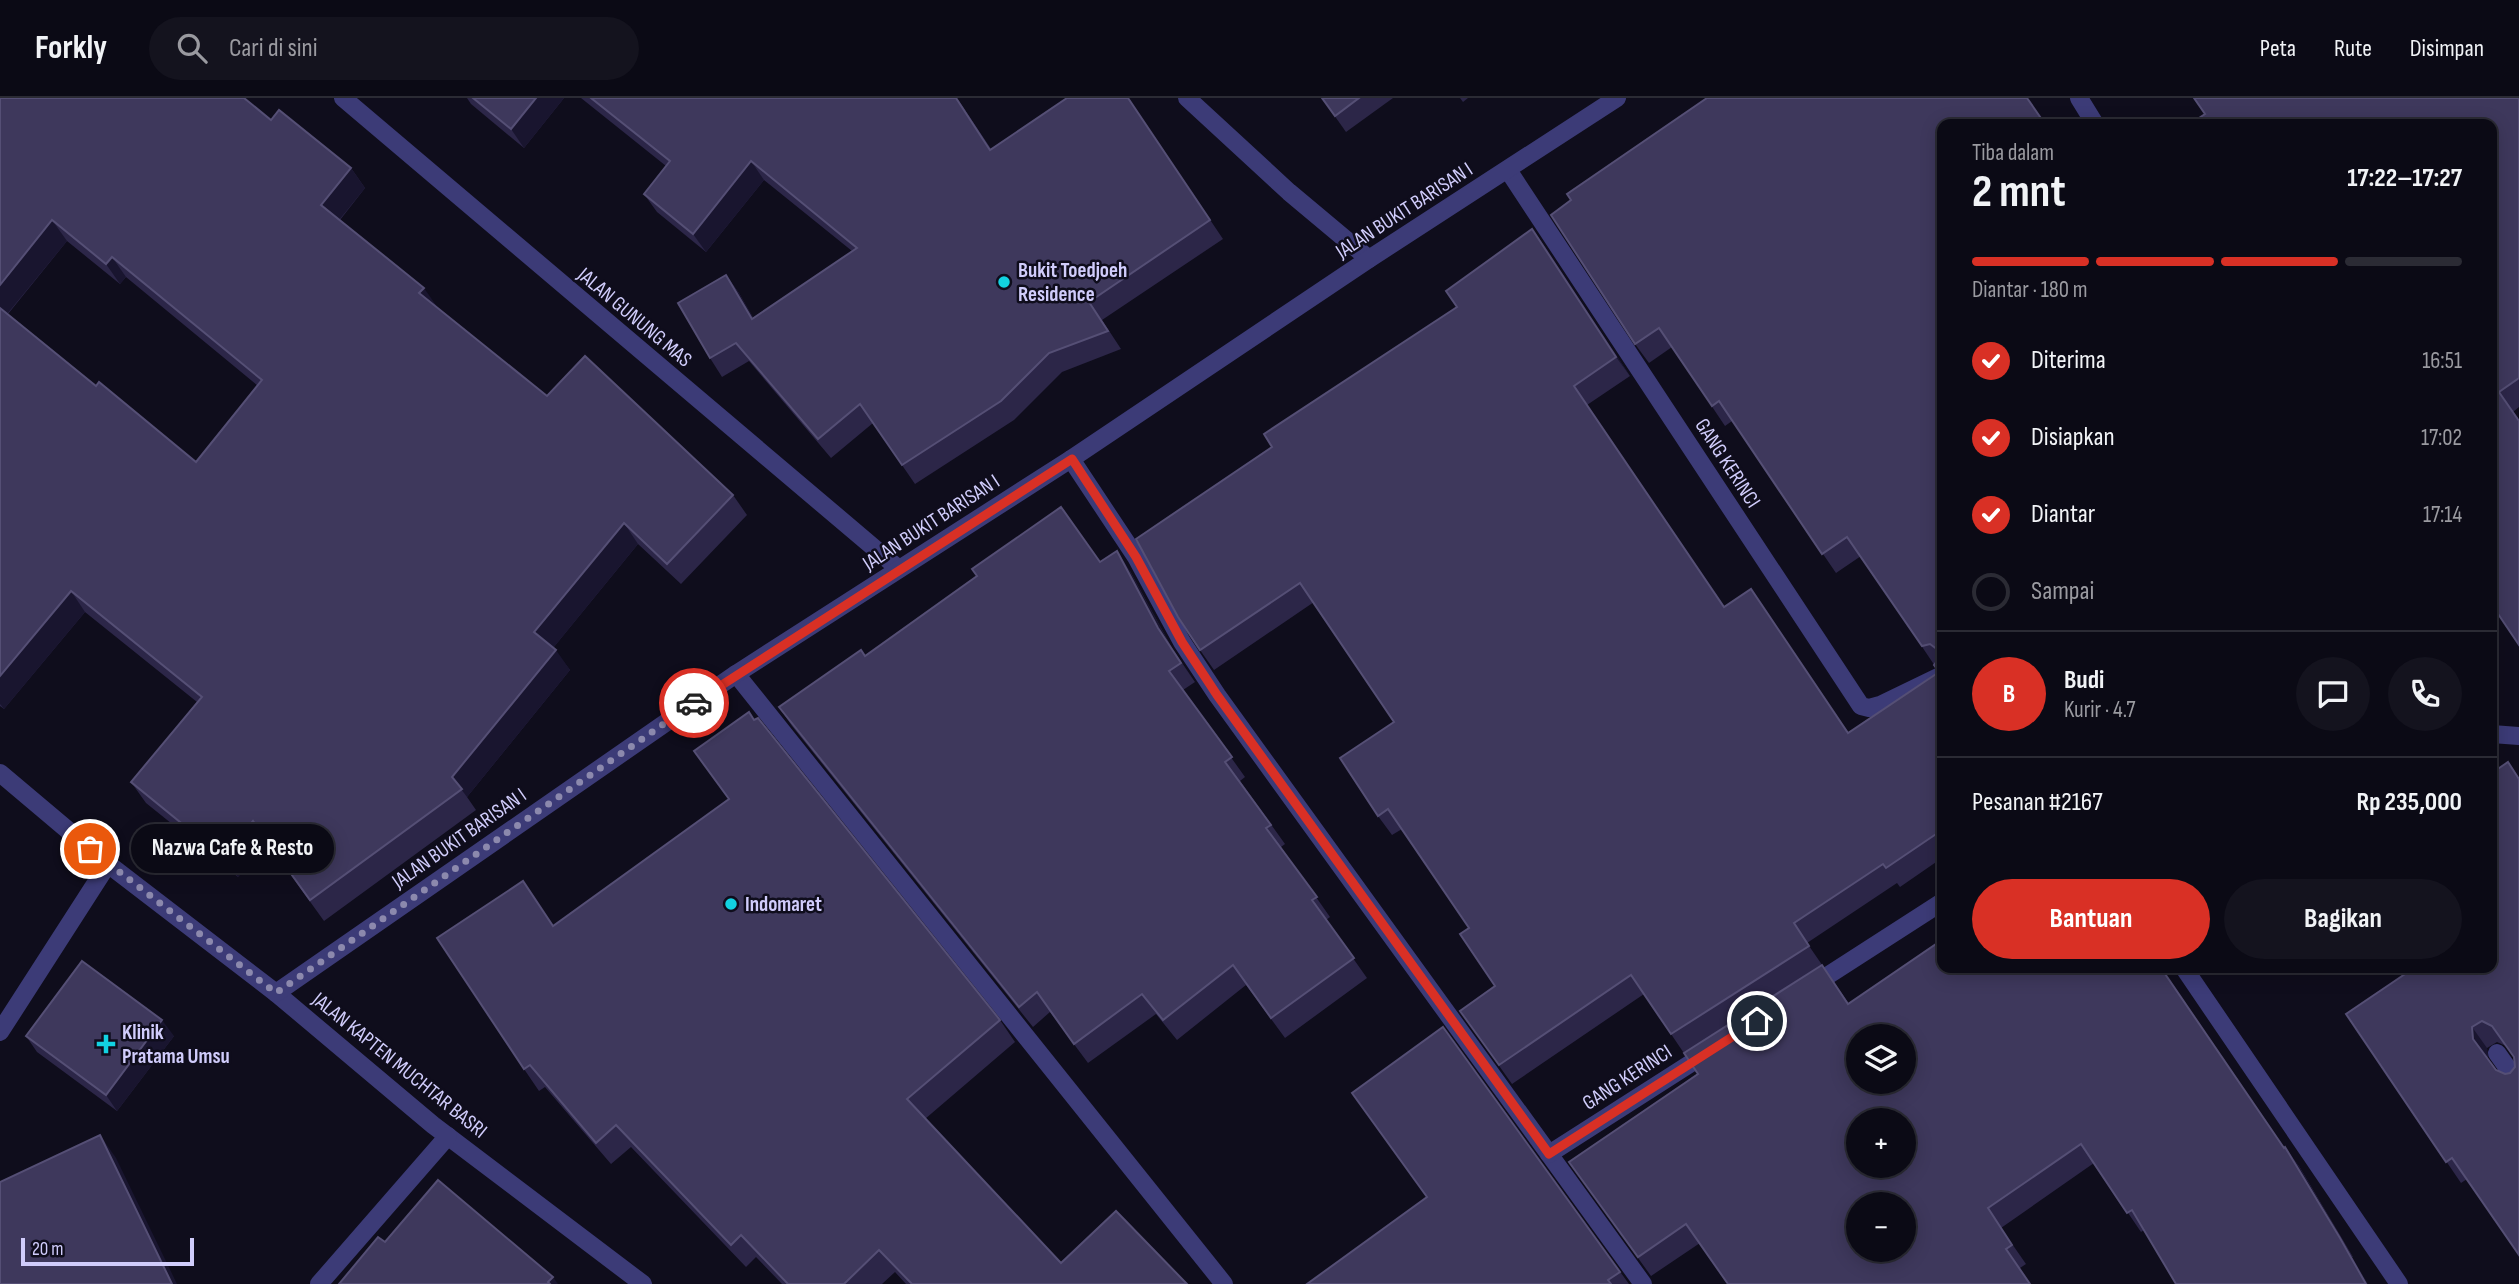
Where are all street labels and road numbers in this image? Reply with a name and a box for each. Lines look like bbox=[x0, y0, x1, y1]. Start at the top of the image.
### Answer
street label: JALAN BUKIT BARISAN I bbox=[1330, 157, 1477, 264]
street label: JALAN GUNUNG MAS bbox=[572, 262, 697, 372]
street label: GANG KERINCI bbox=[1690, 414, 1766, 513]
street label: JALAN BUKIT BARISAN I bbox=[857, 469, 1004, 576]
street label: JALAN BUKIT BARISAN I bbox=[387, 783, 531, 895]
street label: JALAN KAPTEN MUCHTAR BASRI bbox=[306, 987, 492, 1144]
street label: GANG KERINCI bbox=[1578, 1039, 1677, 1115]

